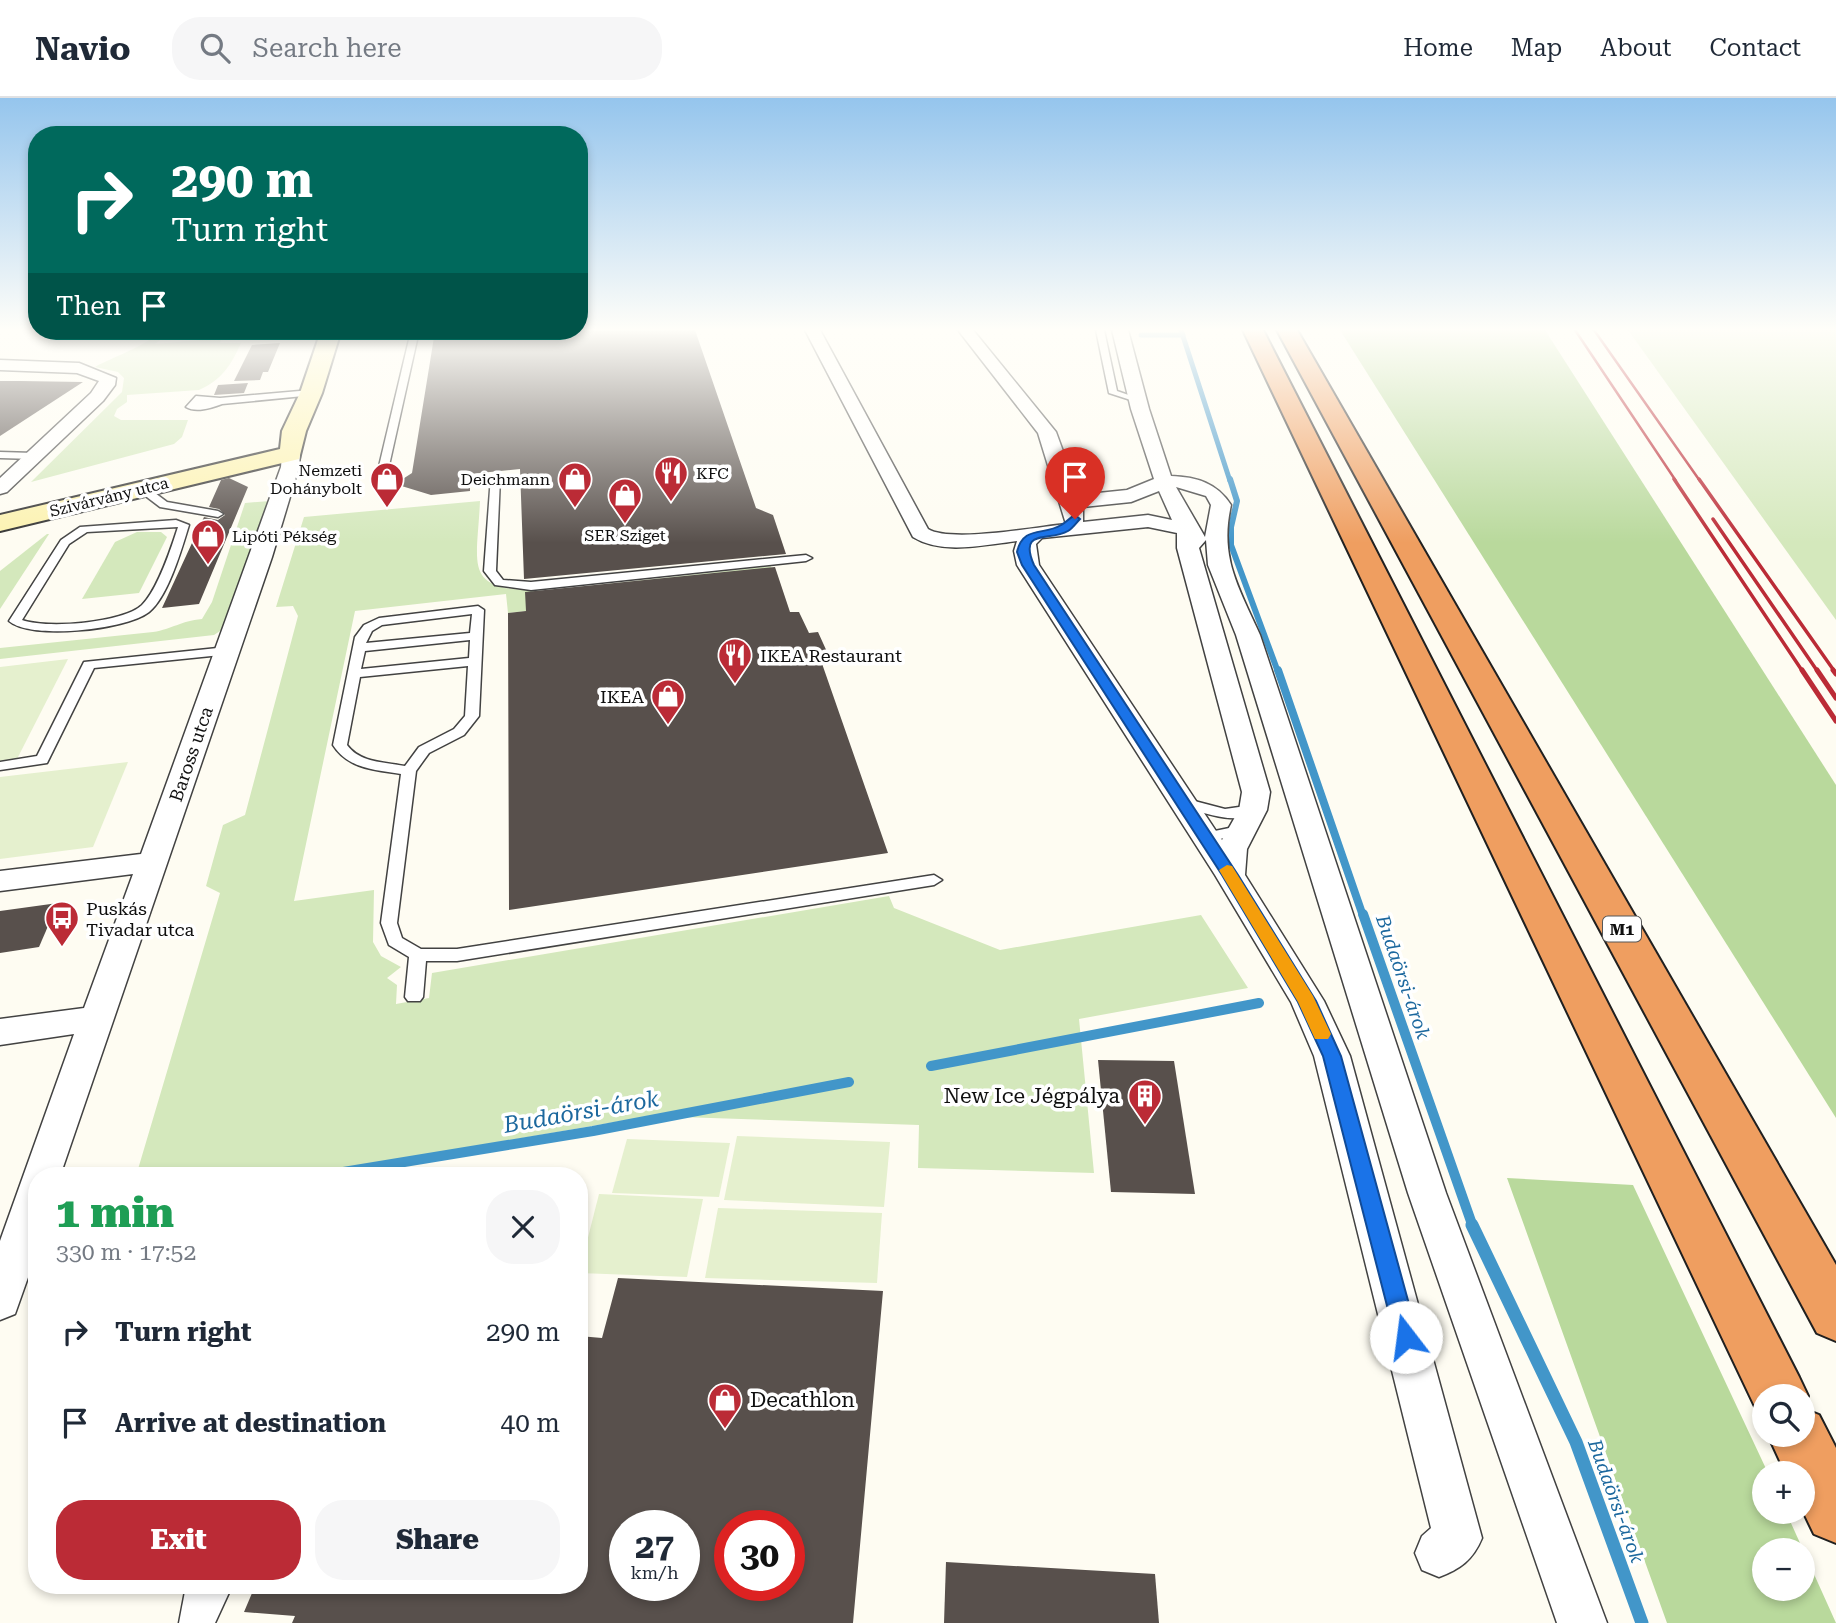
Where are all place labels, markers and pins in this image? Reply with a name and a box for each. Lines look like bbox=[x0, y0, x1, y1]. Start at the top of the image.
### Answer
pin bbox=[1045, 447, 1105, 519]
restaurant icon: KFC bbox=[652, 454, 690, 503]
shop icon: Nemzeti Dohánybolt bbox=[368, 460, 406, 509]
shop icon: Deichmann bbox=[556, 460, 594, 509]
place label: Nemzeti Dohánybolt bbox=[270, 461, 362, 498]
place label: KFC bbox=[696, 464, 729, 483]
place label: Deichmann bbox=[460, 470, 550, 489]
shop icon: SER Sziget bbox=[606, 476, 644, 525]
shop icon: Lipóti Pékség bbox=[189, 517, 227, 566]
place label: SER Sziget bbox=[584, 526, 666, 545]
place label: Lipóti Pékség bbox=[232, 527, 337, 546]
restaurant icon: IKEA Restaurant bbox=[716, 636, 754, 685]
place label: IKEA Restaurant bbox=[760, 645, 902, 666]
shop icon: IKEA bbox=[649, 677, 687, 726]
place label: IKEA bbox=[600, 686, 644, 707]
place label: Puskás Tivadar utca bbox=[86, 898, 194, 940]
bus stop icon: Puskás Tivadar utca bbox=[43, 899, 81, 948]
building icon: New Ice Jégpálya bbox=[1126, 1077, 1164, 1126]
place label: New Ice Jégpálya bbox=[943, 1084, 1121, 1108]
shop icon: Decathlon bbox=[706, 1381, 744, 1430]
place label: Decathlon bbox=[750, 1388, 855, 1412]

